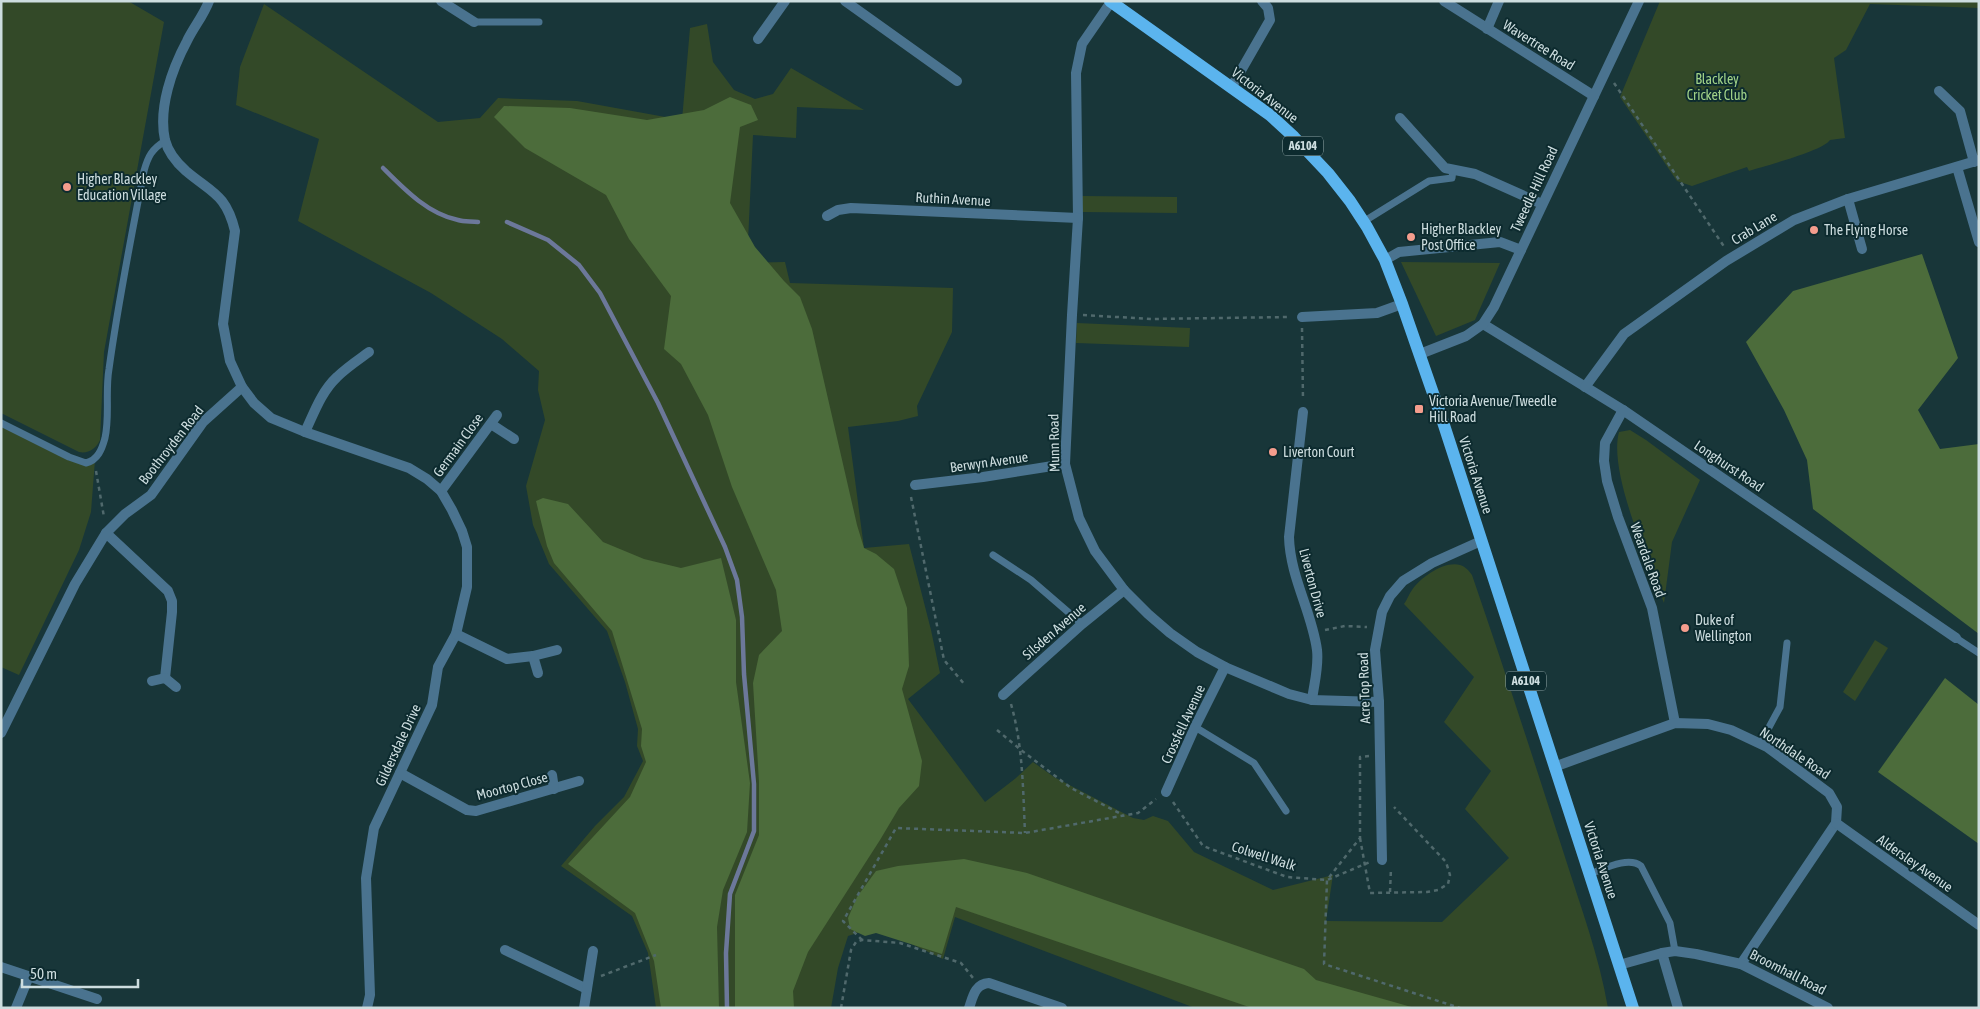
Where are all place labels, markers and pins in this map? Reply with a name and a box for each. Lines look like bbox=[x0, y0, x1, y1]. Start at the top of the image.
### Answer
place label: Higher Blackley Education Village bbox=[77, 171, 167, 203]
marker: Higher Blackley Education Village bbox=[61, 181, 73, 193]
place label: Higher Blackley Post Office bbox=[1421, 221, 1502, 253]
place label: The Flying Horse bbox=[1824, 222, 1908, 238]
marker: The Flying Horse bbox=[1808, 224, 1820, 236]
marker: Higher Blackley Post Office bbox=[1405, 231, 1417, 243]
place label: Victoria Avenue/Tweedle Hill Road bbox=[1429, 393, 1557, 425]
marker: Victoria Avenue/Tweedle Hill Road bbox=[1413, 403, 1425, 415]
place label: Liverton Court bbox=[1283, 444, 1354, 460]
marker: Liverton Court bbox=[1267, 446, 1279, 458]
place label: Duke of Wellington bbox=[1695, 612, 1752, 644]
marker: Duke of Wellington bbox=[1679, 622, 1691, 634]

